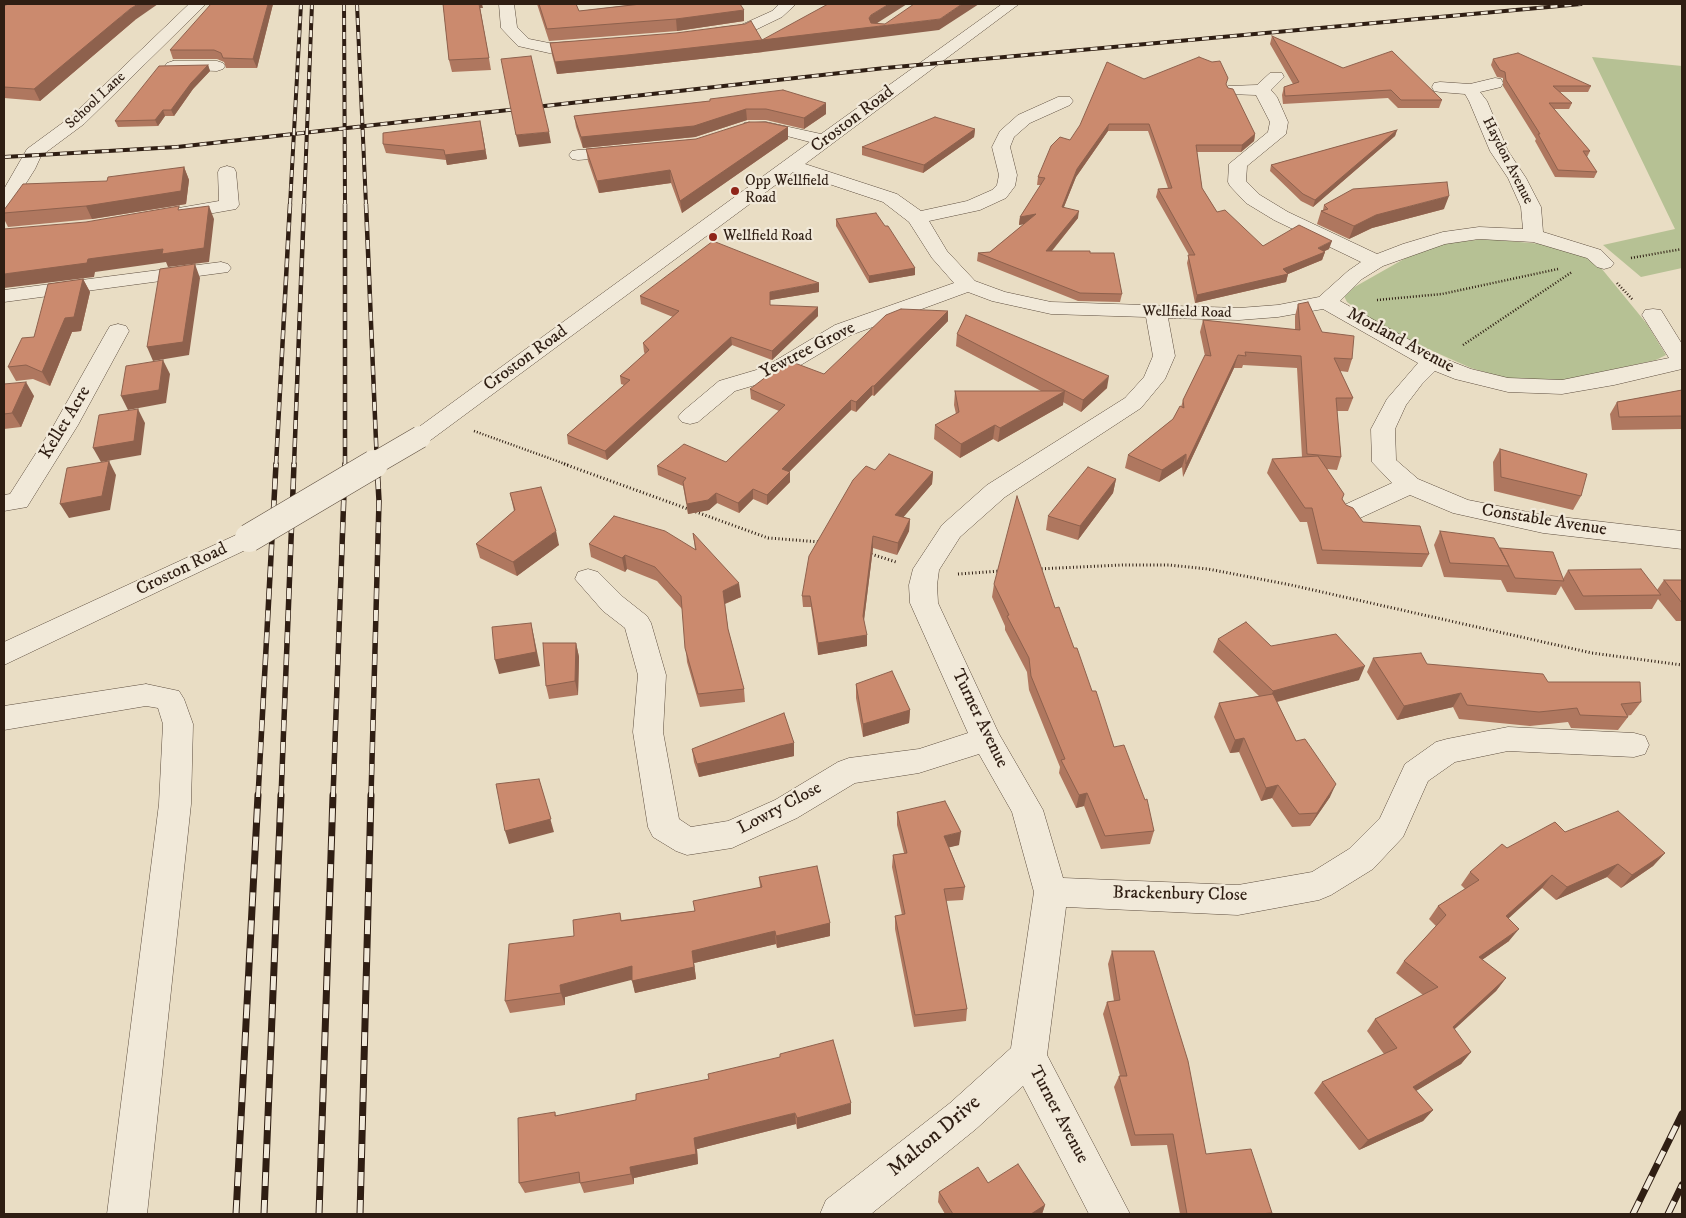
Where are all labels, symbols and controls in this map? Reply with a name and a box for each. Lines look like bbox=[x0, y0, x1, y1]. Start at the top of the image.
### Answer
street label: School Lane bbox=[62, 69, 130, 133]
street label: Croston Road bbox=[807, 82, 899, 158]
street label: Haydon Avenue bbox=[1477, 115, 1537, 207]
place label: Opp Wellfield Road bbox=[745, 173, 829, 208]
marker: Opp Wellfield Road bbox=[729, 185, 741, 197]
place label: Wellfield Road bbox=[723, 228, 812, 246]
marker: Wellfield Road bbox=[707, 231, 719, 243]
street label: Wellfield Road bbox=[1142, 303, 1232, 323]
street label: Morland Avenue bbox=[1343, 304, 1457, 378]
street label: Yewtree Grove bbox=[757, 318, 859, 384]
street label: Croston Road bbox=[480, 321, 572, 397]
street label: Kellet Acre bbox=[36, 383, 96, 463]
street label: Constable Avenue bbox=[1480, 500, 1608, 542]
street label: Croston Road bbox=[133, 539, 231, 601]
street label: Turner Avenue bbox=[946, 666, 1012, 772]
street label: Lowry Close bbox=[734, 778, 826, 840]
street label: Brackenbury Close bbox=[1112, 883, 1248, 907]
street label: Turner Avenue bbox=[1023, 1063, 1093, 1167]
street label: Malton Drive bbox=[883, 1091, 987, 1183]

